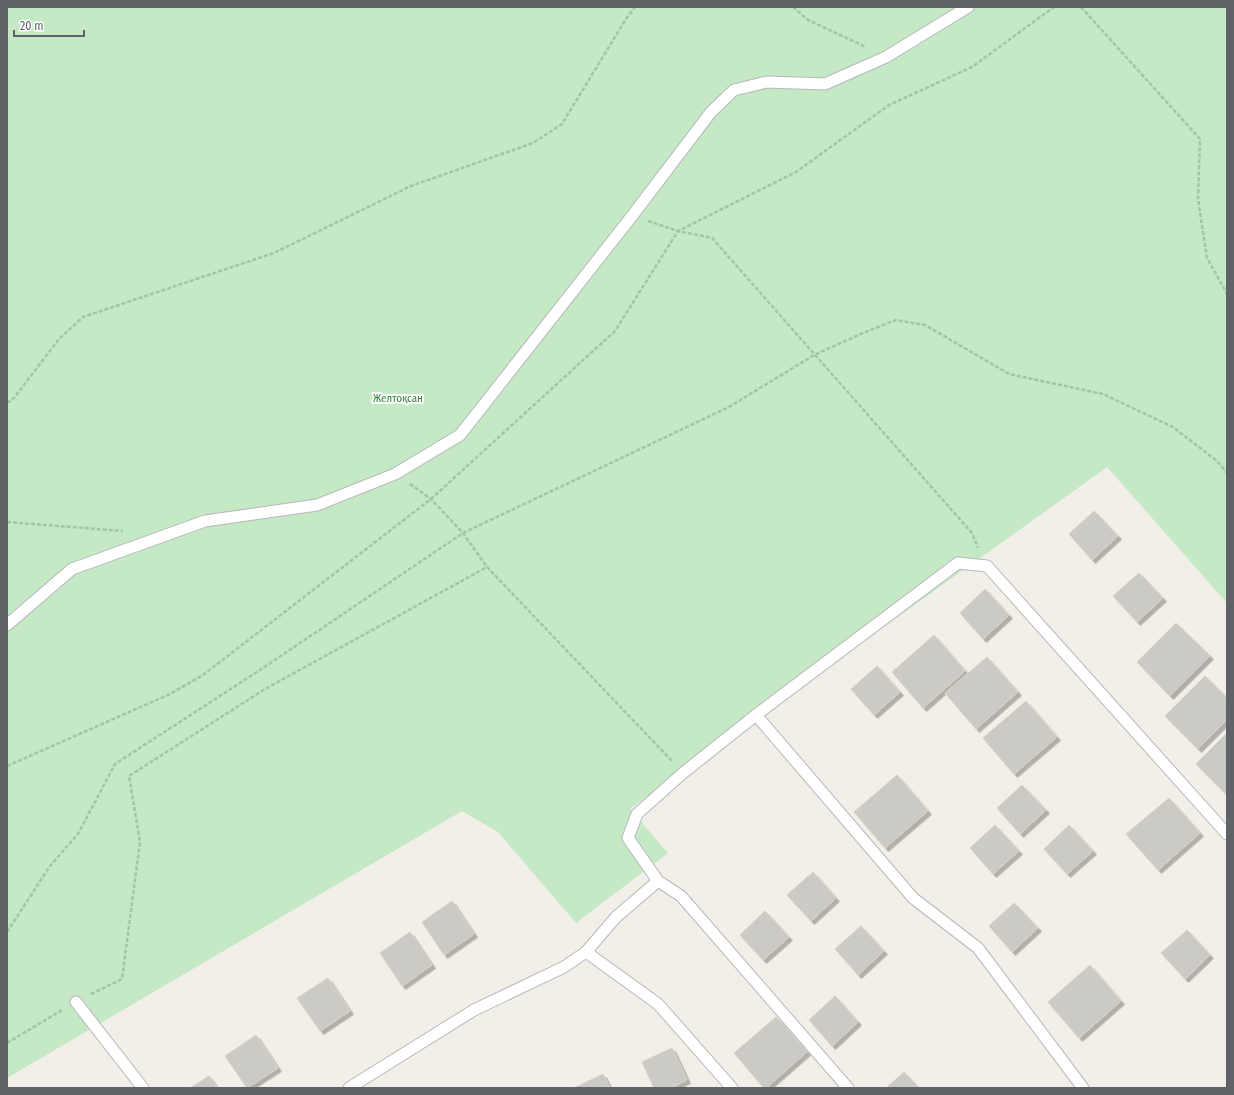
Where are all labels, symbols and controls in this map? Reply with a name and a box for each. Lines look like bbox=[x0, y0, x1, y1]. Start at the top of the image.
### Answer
scale bar bbox=[14, 12, 84, 38]
text: 20 m bbox=[20, 19, 44, 33]
park label: Желтоқсан bbox=[373, 392, 423, 405]

